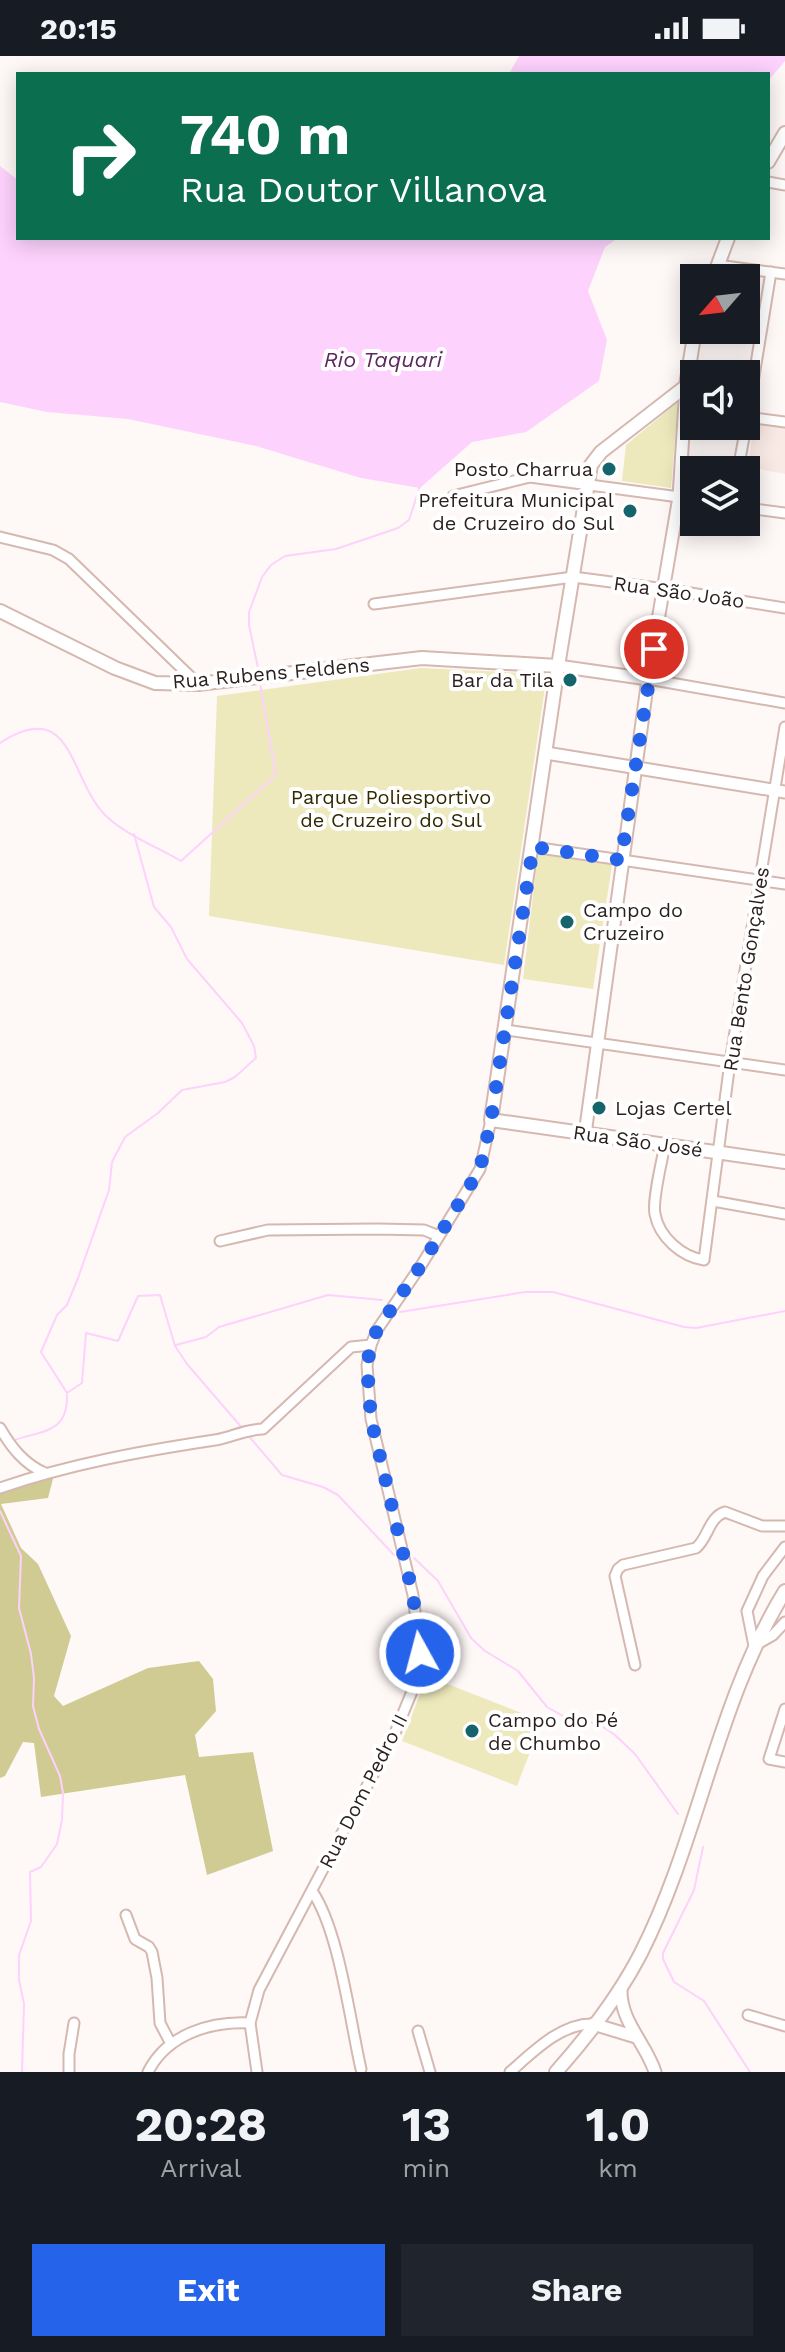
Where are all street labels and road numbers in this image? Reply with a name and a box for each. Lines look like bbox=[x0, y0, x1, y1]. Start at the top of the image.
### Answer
street label: Rua São João bbox=[612, 571, 746, 613]
street label: Rua Rubens Feldens bbox=[171, 652, 371, 694]
street label: Rua Bento Gonçalves bbox=[718, 865, 774, 1073]
street label: Rua São José bbox=[572, 1120, 704, 1162]
street label: Rua Dom Pedro II bbox=[314, 1710, 412, 1872]

